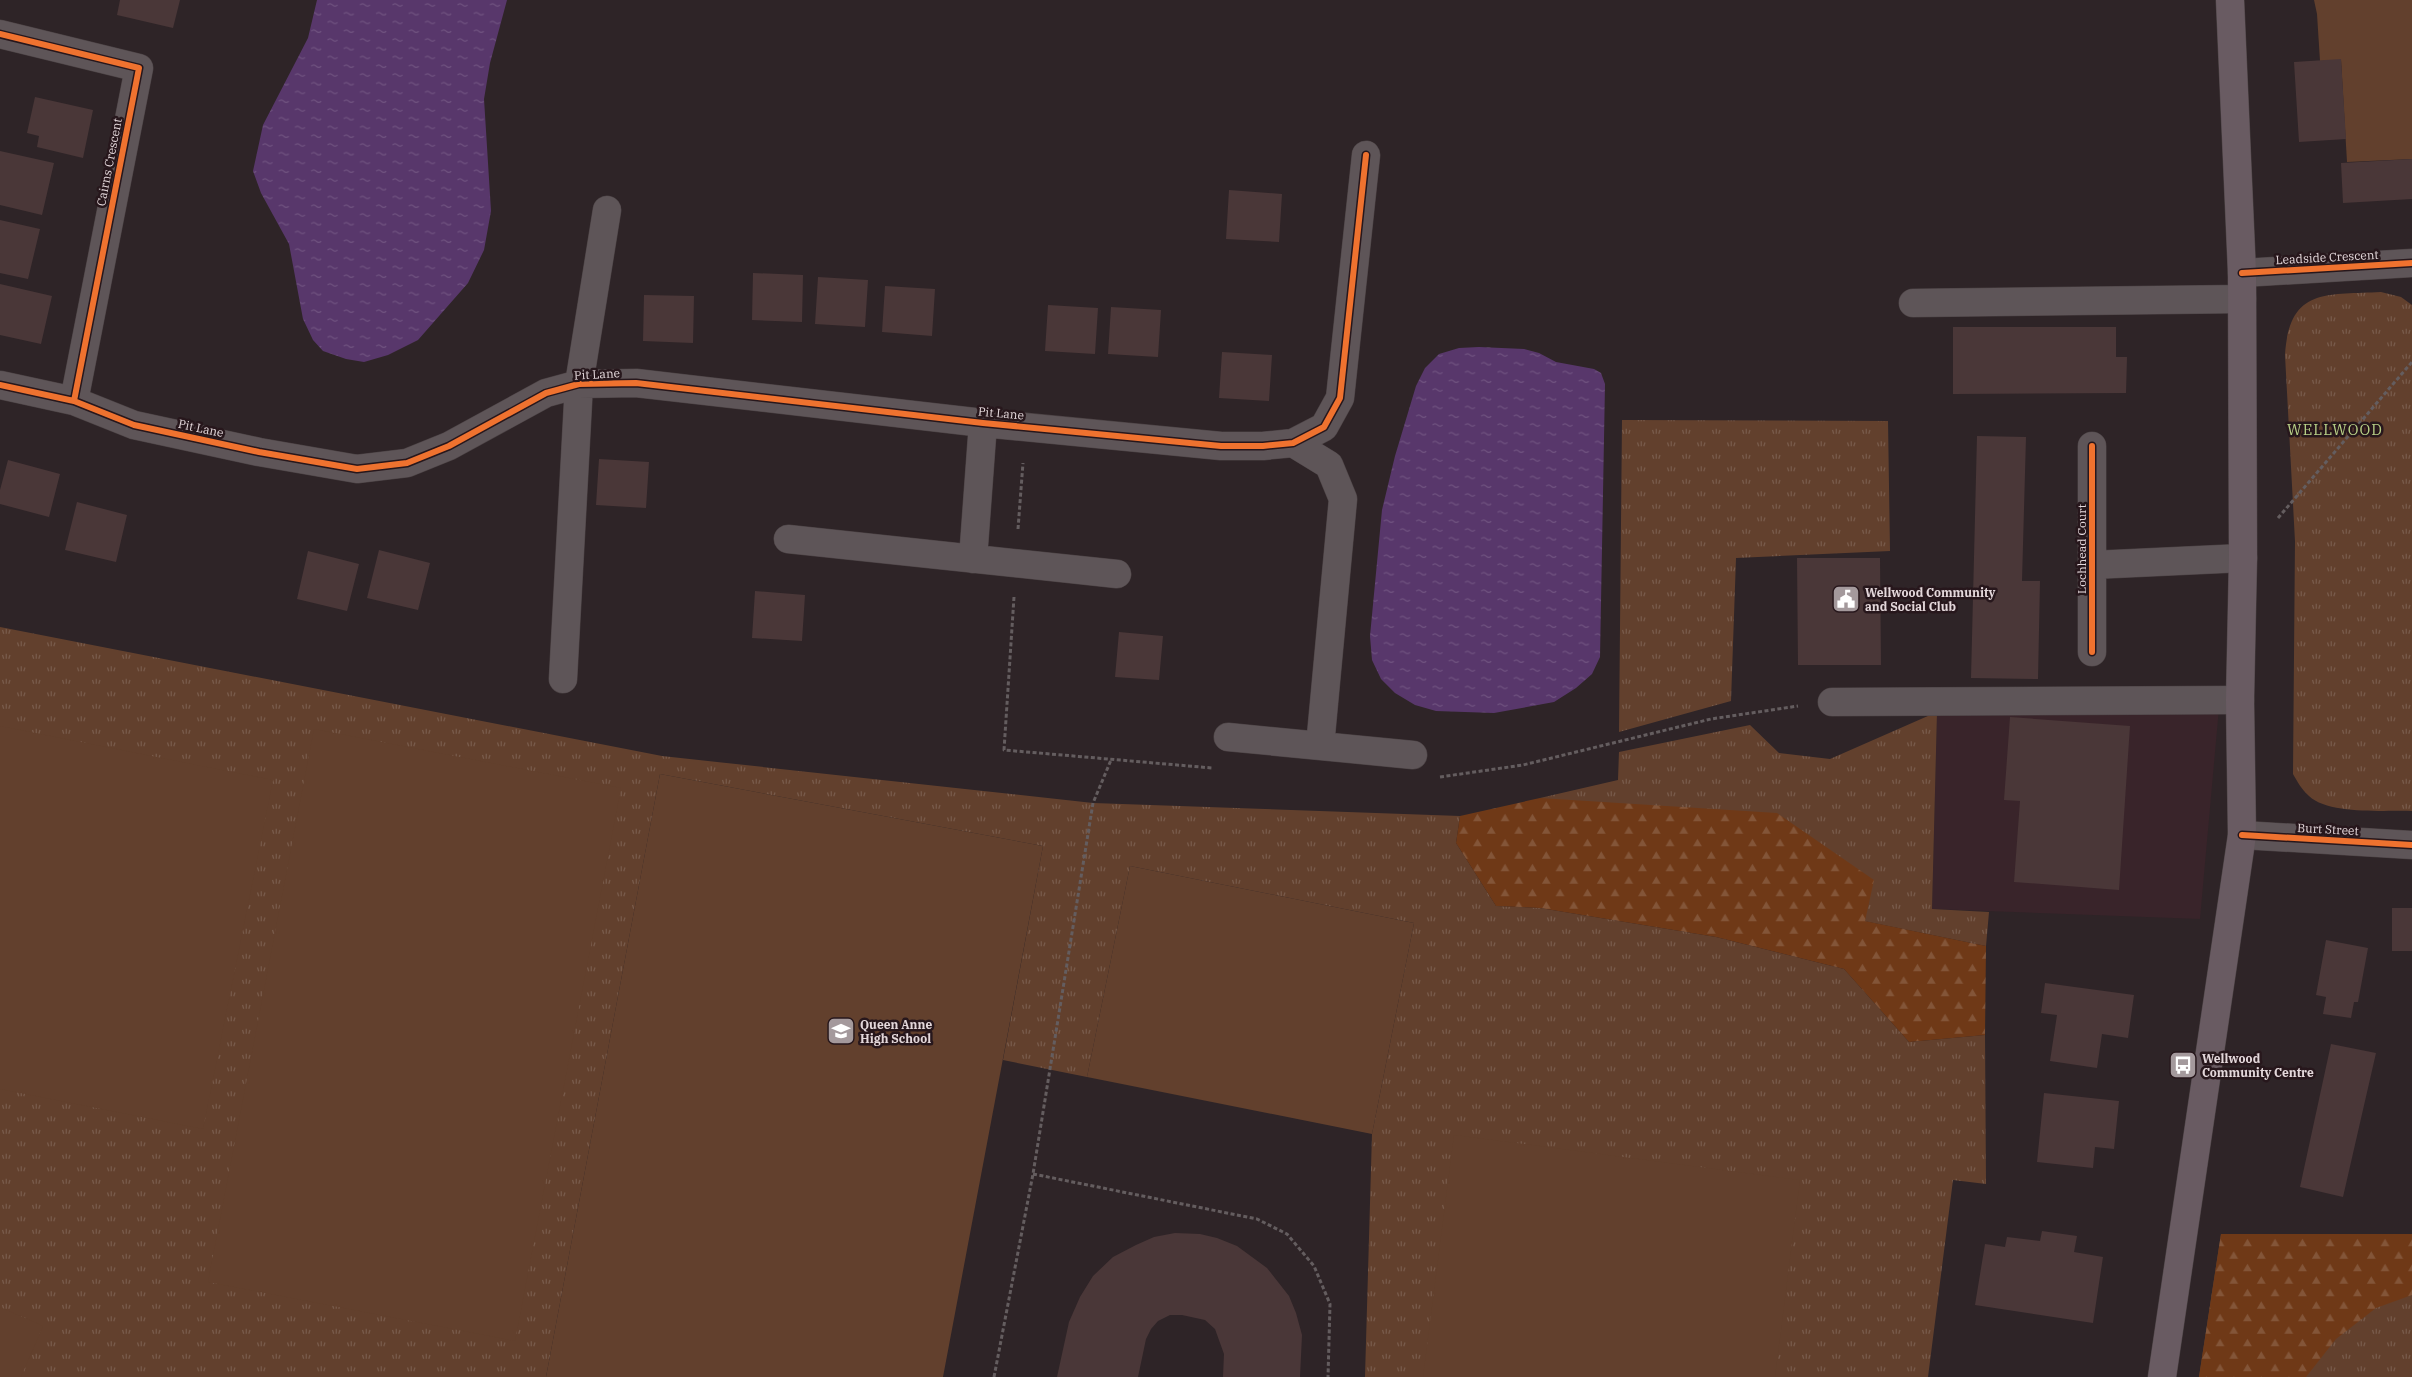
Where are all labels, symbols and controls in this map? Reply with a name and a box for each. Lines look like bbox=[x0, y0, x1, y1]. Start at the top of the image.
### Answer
street label: Cairns Crescent bbox=[93, 117, 125, 207]
street label: Leadside Crescent bbox=[2275, 247, 2379, 267]
street label: Pit Lane bbox=[574, 365, 620, 383]
street label: Pit Lane bbox=[977, 404, 1025, 422]
street label: Pit Lane bbox=[177, 416, 225, 440]
district label: WELLWOOD bbox=[2287, 420, 2383, 439]
street label: Lochhead Court bbox=[2074, 504, 2089, 594]
public building icon: Wellwood Community and Social Club bbox=[1831, 584, 1861, 614]
place label: Wellwood Community and Social Club bbox=[1865, 585, 1995, 614]
street label: Burt Street bbox=[2297, 820, 2359, 838]
school or university icon: Queen Anne High School bbox=[826, 1016, 856, 1046]
place label: Queen Anne High School bbox=[860, 1017, 932, 1046]
bus stop icon: Wellwood Community Centre bbox=[2168, 1050, 2198, 1080]
place label: Wellwood Community Centre bbox=[2202, 1051, 2314, 1080]

